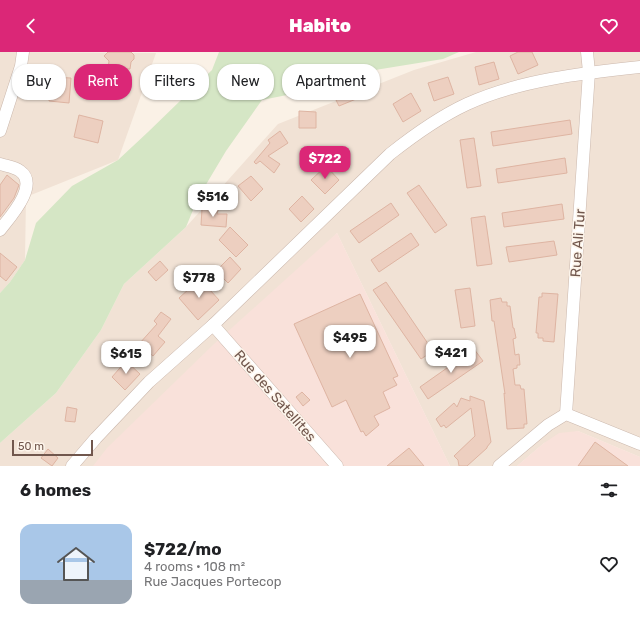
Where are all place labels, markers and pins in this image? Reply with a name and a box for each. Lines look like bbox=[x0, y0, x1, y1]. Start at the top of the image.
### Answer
pin: $722 bbox=[301, 146, 349, 180]
pin: $516 bbox=[189, 184, 237, 218]
pin: $778 bbox=[175, 265, 223, 299]
pin: $495 bbox=[326, 325, 374, 359]
pin: $421 bbox=[427, 340, 475, 374]
pin: $615 bbox=[102, 341, 150, 375]

